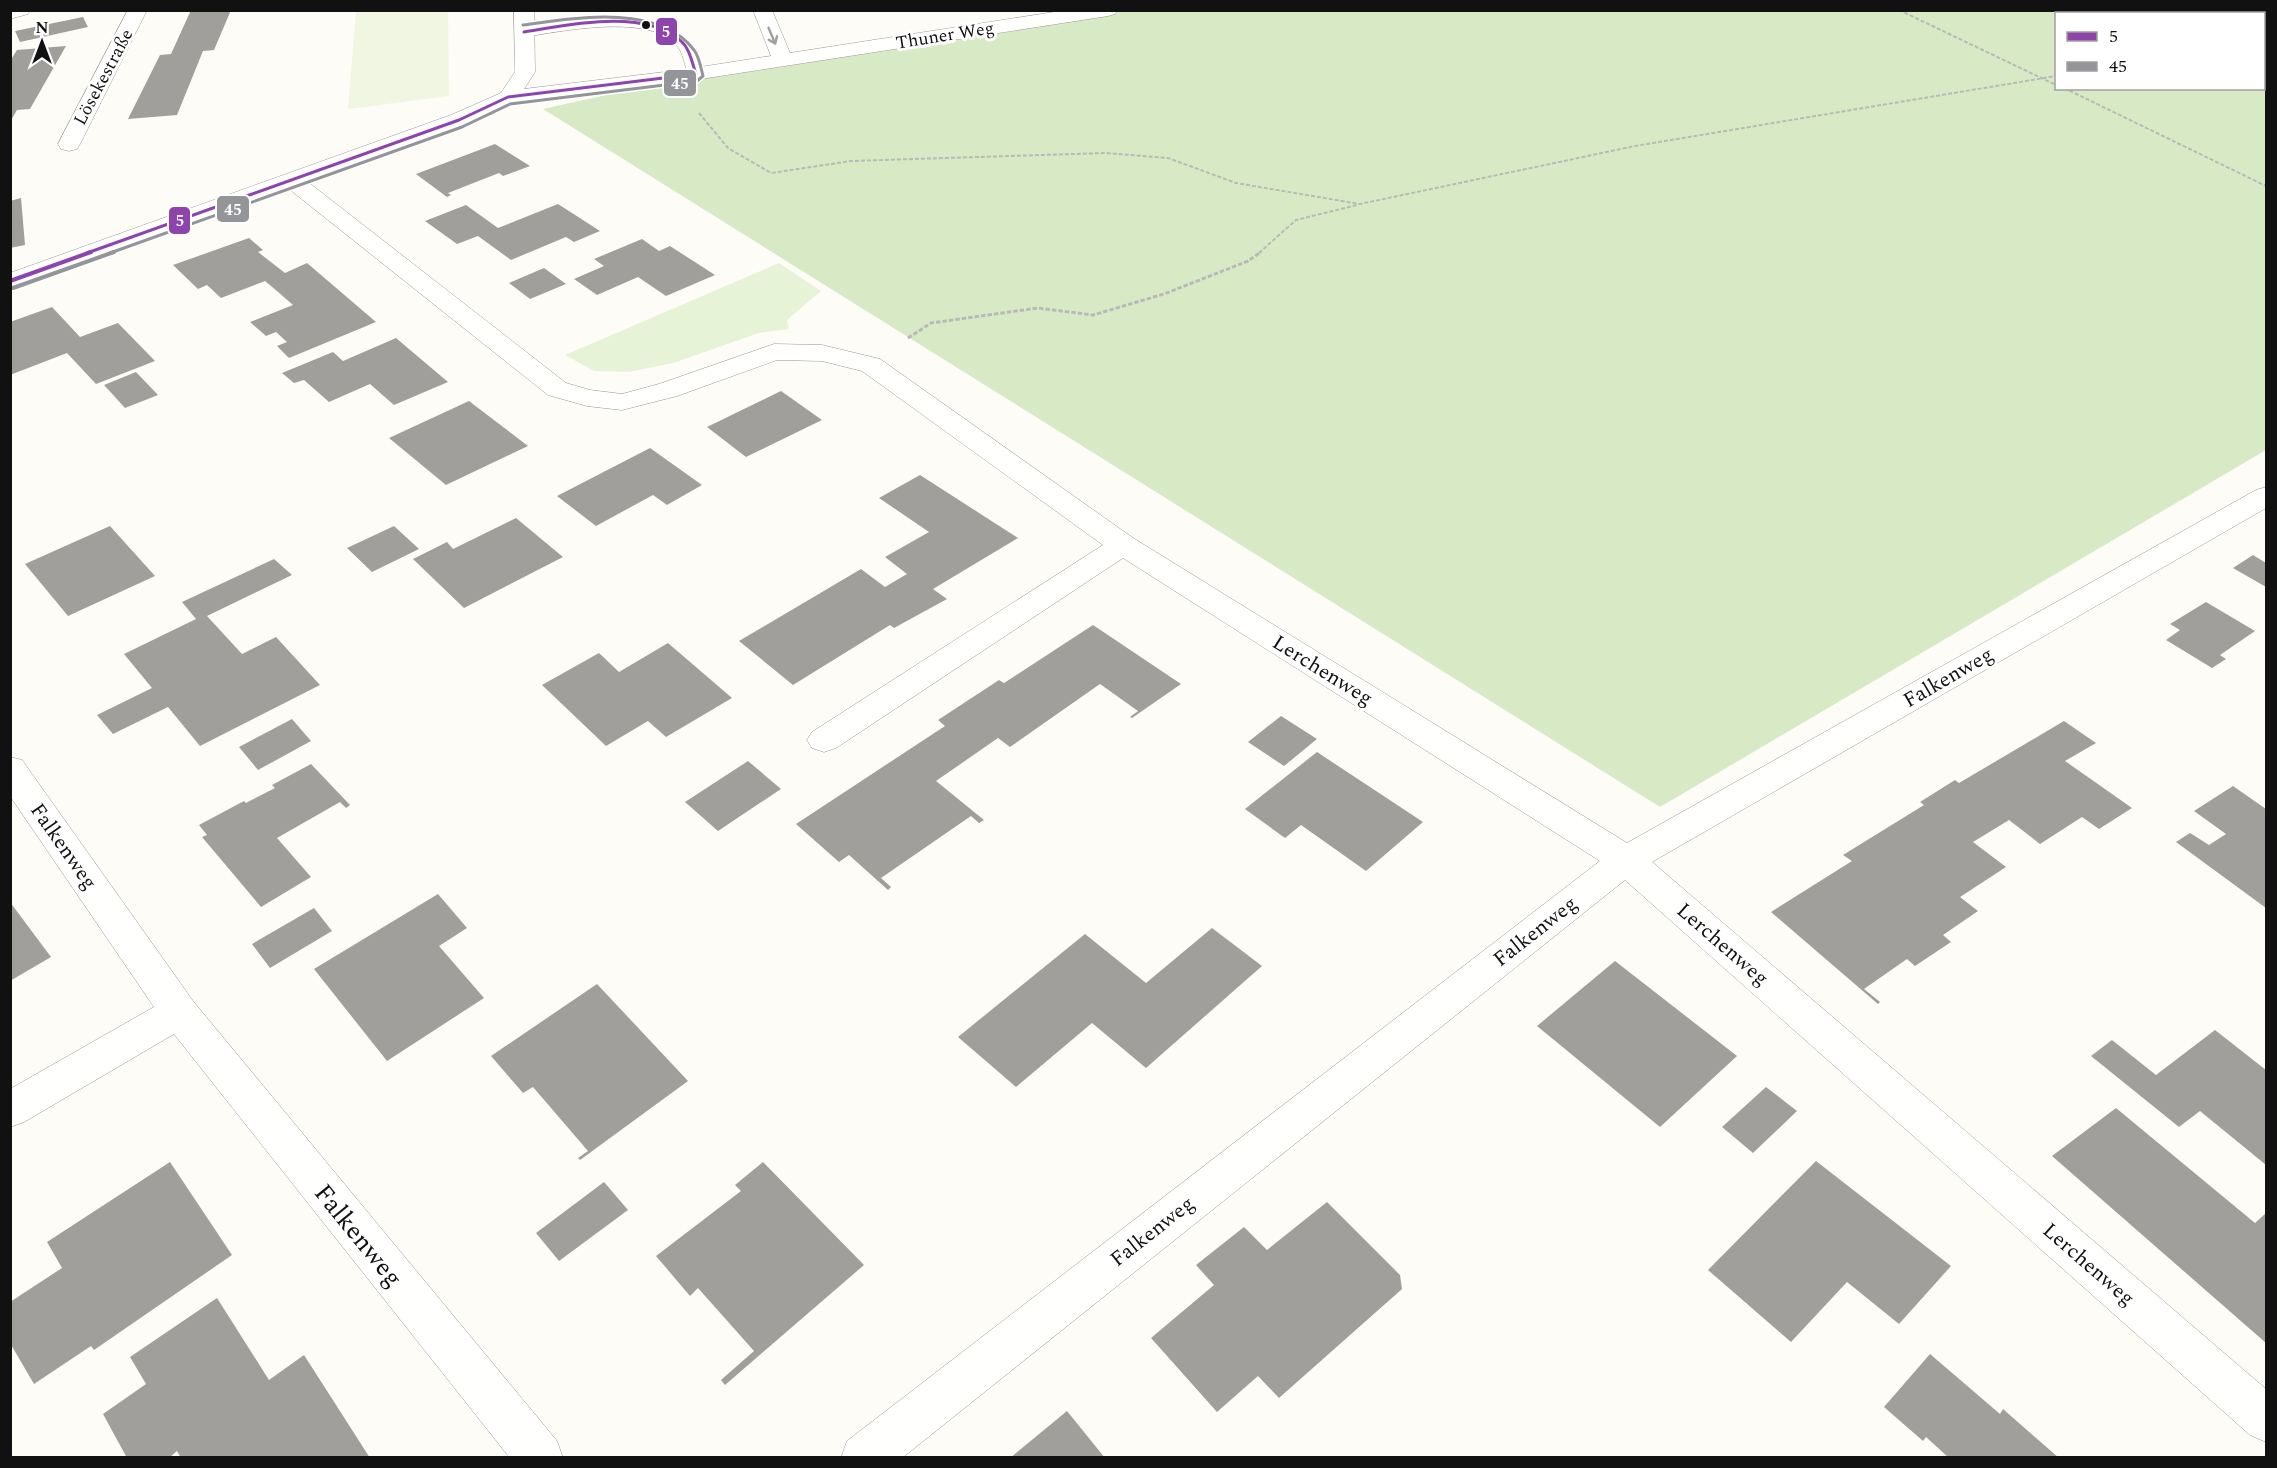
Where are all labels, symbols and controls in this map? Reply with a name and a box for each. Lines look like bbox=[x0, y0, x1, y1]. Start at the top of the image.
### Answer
north arrow bbox=[12, 12, 72, 72]
legend bbox=[2055, 12, 2265, 90]
street label: Thuner Weg bbox=[894, 14, 996, 57]
text: N bbox=[35, 16, 49, 40]
line badge: 5 bbox=[655, 17, 678, 46]
unlabelled marker bbox=[640, 19, 652, 31]
text: 5 bbox=[662, 20, 670, 44]
text: 5 bbox=[2109, 23, 2118, 50]
street label: Lösekestraße bbox=[67, 24, 140, 130]
one-way arrow bbox=[767, 26, 778, 44]
text: 45 bbox=[2109, 53, 2127, 80]
line badge: 45 bbox=[663, 69, 697, 97]
text: 45 bbox=[671, 72, 689, 96]
line badge: 45 bbox=[216, 195, 250, 223]
text: 45 bbox=[224, 198, 242, 222]
line badge: 5 bbox=[168, 206, 191, 235]
text: 5 bbox=[176, 209, 184, 233]
street label: Lerchenweg bbox=[1266, 627, 1379, 715]
street label: Falkenweg bbox=[1897, 639, 2000, 717]
street label: Falkenweg bbox=[21, 797, 105, 897]
street label: Falkenweg bbox=[1486, 888, 1585, 975]
street label: Lerchenweg bbox=[1669, 895, 1776, 994]
street label: Falkenweg bbox=[304, 1175, 413, 1296]
street label: Falkenweg bbox=[1103, 1188, 1202, 1275]
street label: Lerchenweg bbox=[2035, 1215, 2142, 1314]

